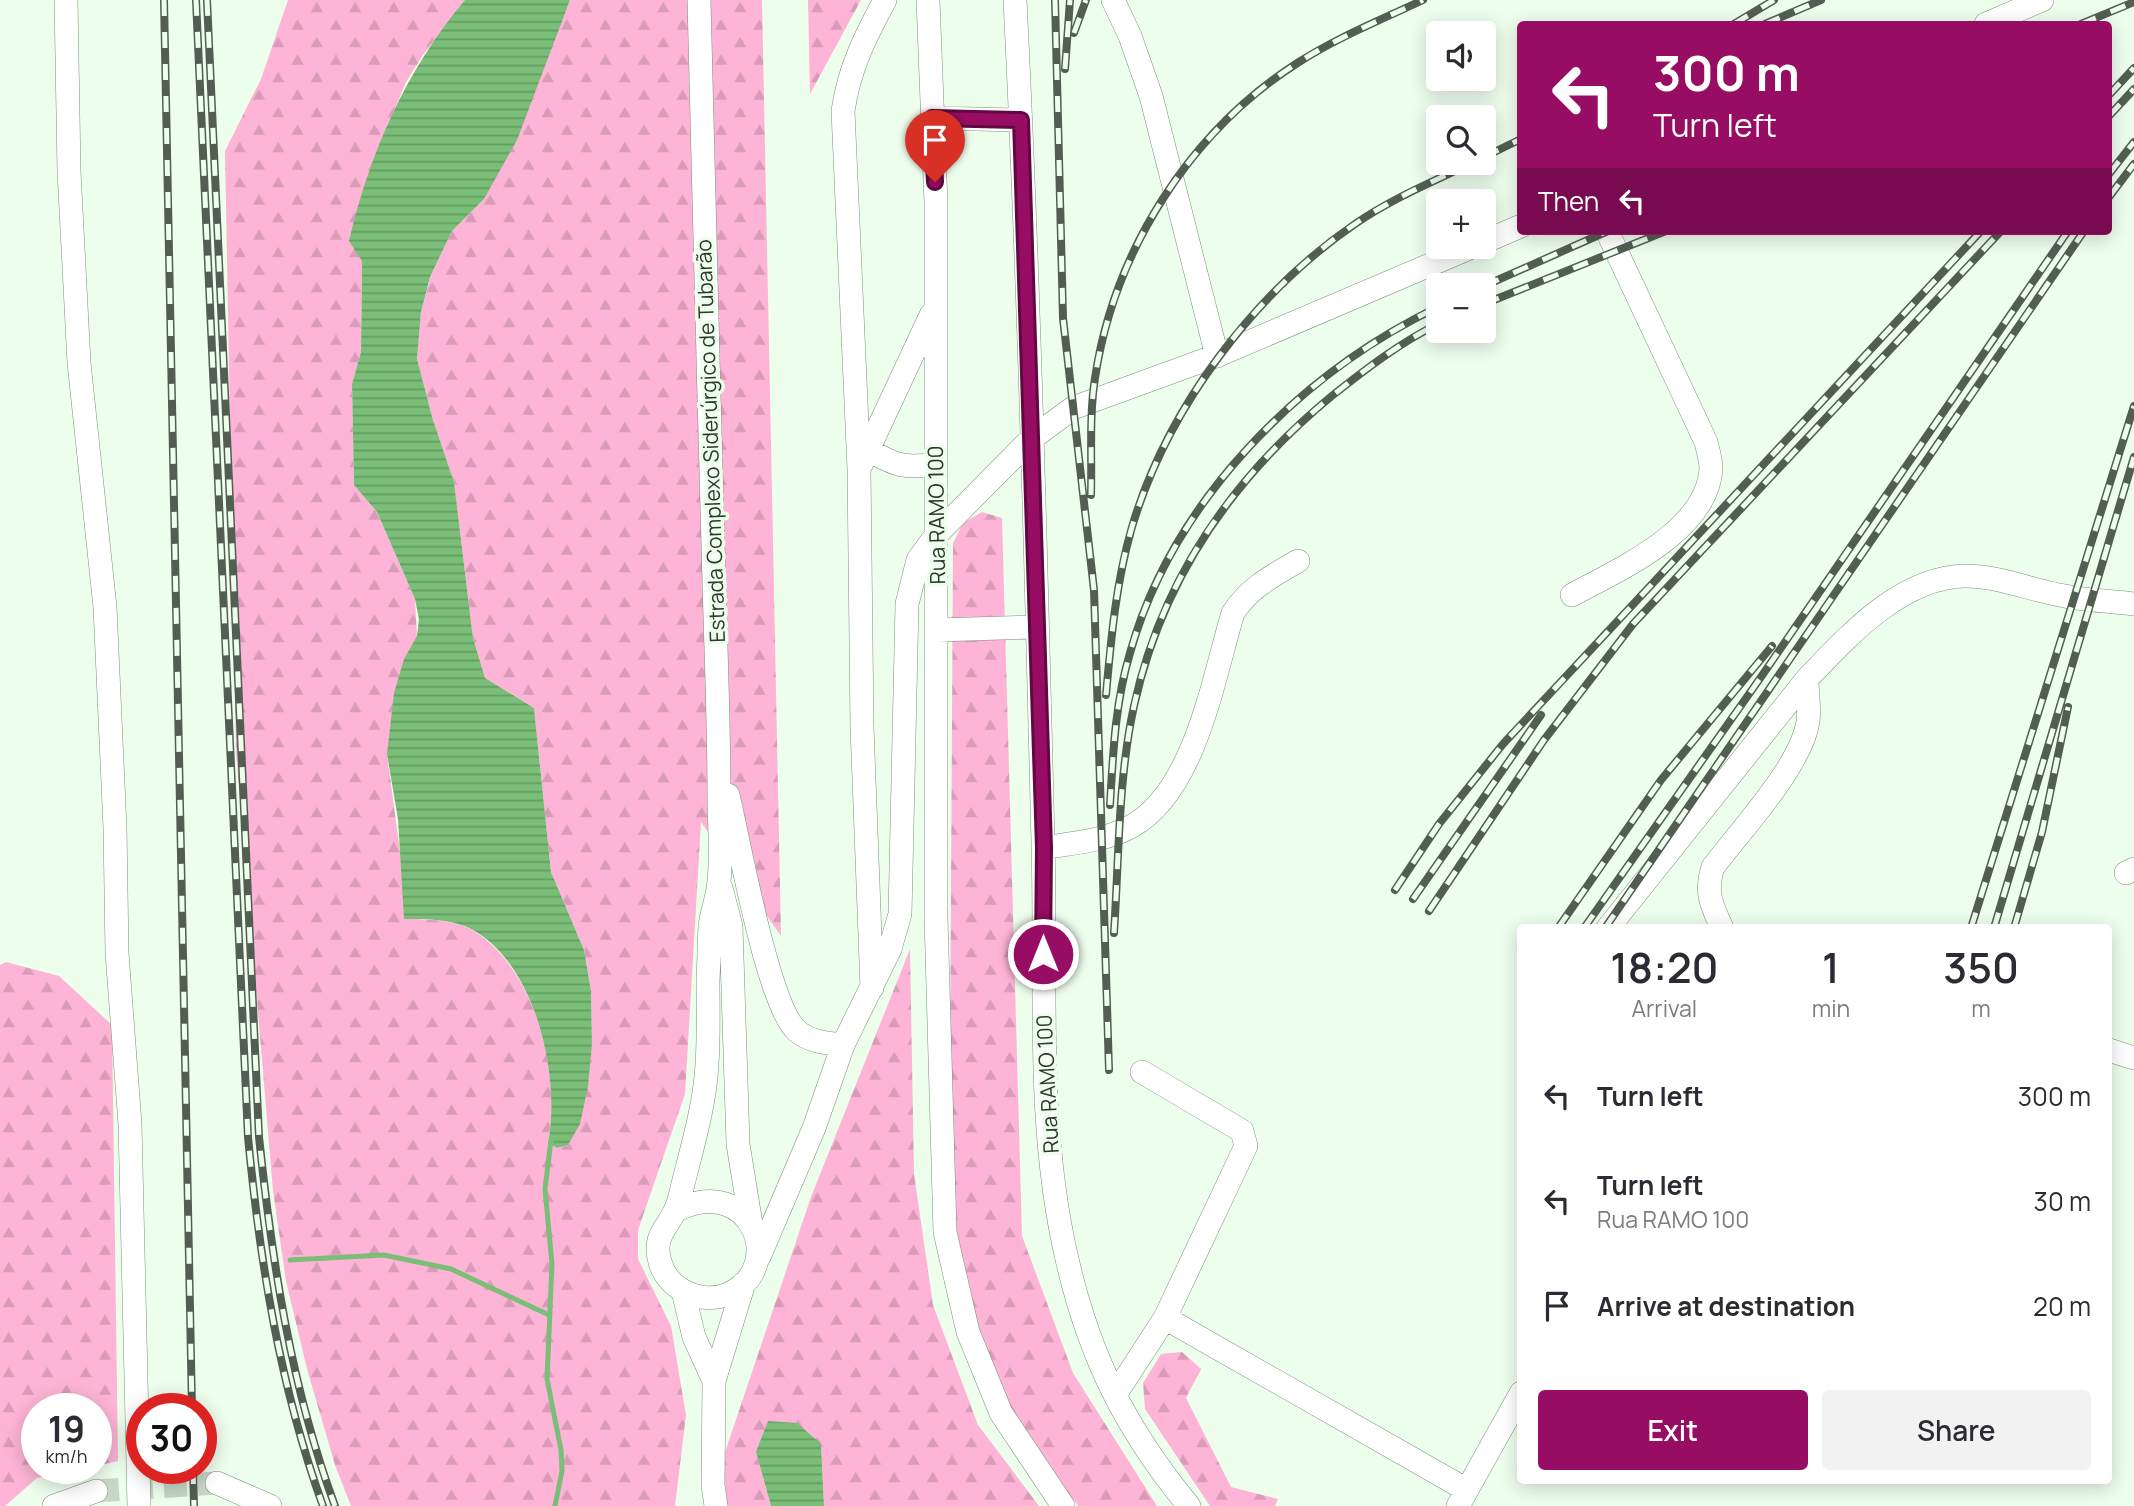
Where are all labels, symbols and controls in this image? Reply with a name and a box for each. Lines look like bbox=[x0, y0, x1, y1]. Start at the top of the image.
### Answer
map controls bbox=[1426, 21, 1496, 343]
button: sound bbox=[1426, 21, 1496, 91]
text: 300 m bbox=[1653, 39, 1800, 106]
icon: left bbox=[1538, 49, 1629, 140]
text: Turn left bbox=[1653, 103, 1777, 147]
button: search bbox=[1426, 105, 1496, 175]
pin bbox=[905, 110, 965, 182]
icon: arrive bbox=[916, 121, 954, 159]
icon: left bbox=[1613, 182, 1651, 220]
text: Then bbox=[1538, 183, 1599, 219]
button: + bbox=[1426, 189, 1496, 259]
street label: Estrada Complexo Siderúrgico de Tubarão bbox=[689, 239, 731, 643]
button: − bbox=[1426, 273, 1496, 343]
street label: Rua RAMO 100 bbox=[921, 445, 951, 585]
position arrow bbox=[1006, 917, 1080, 991]
text: 18:20 bbox=[1610, 938, 1719, 996]
text: 1 bbox=[1822, 938, 1840, 996]
text: 350 bbox=[1943, 938, 2019, 996]
text: Arrival bbox=[1632, 992, 1697, 1024]
text: min bbox=[1812, 992, 1850, 1024]
text: m bbox=[1971, 992, 1991, 1024]
street label: Rua RAMO 100 bbox=[1029, 1014, 1065, 1154]
icon: left bbox=[1538, 1077, 1576, 1115]
text: Turn left bbox=[1597, 1078, 1704, 1114]
text: 300 m bbox=[2018, 1078, 2091, 1114]
text: Turn left bbox=[1597, 1167, 1704, 1203]
icon: left bbox=[1538, 1182, 1576, 1220]
text: 30 m bbox=[2034, 1183, 2091, 1219]
text: Rua RAMO 100 bbox=[1597, 1203, 1749, 1235]
icon: arrive bbox=[1538, 1287, 1576, 1325]
text: Arrive at destination bbox=[1597, 1288, 1855, 1324]
text: 20 m bbox=[2033, 1288, 2091, 1324]
button: Exit bbox=[1538, 1390, 1808, 1470]
button: Share bbox=[1822, 1390, 2091, 1470]
speed limit sign: 30 bbox=[126, 1393, 217, 1484]
text: 19 bbox=[48, 1405, 85, 1453]
text: km/h bbox=[46, 1444, 87, 1468]

